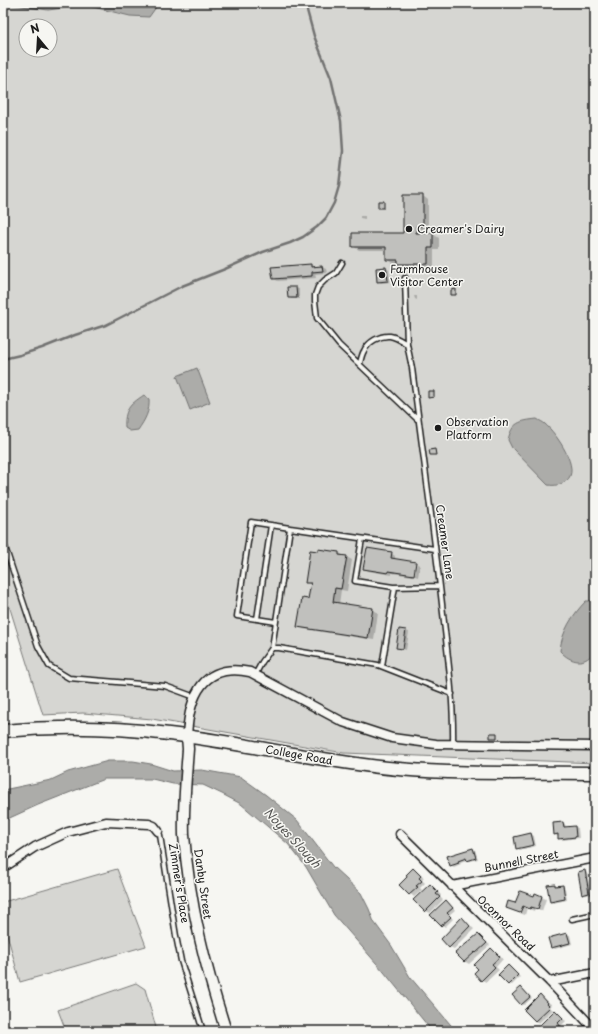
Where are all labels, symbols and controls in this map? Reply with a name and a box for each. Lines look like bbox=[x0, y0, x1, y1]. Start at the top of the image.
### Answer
north arrow bbox=[18, 18, 58, 58]
text: N bbox=[28, 18, 42, 37]
place label: Creamer's Dairy bbox=[417, 220, 505, 237]
marker: Creamer's Dairy bbox=[404, 224, 414, 234]
place label: Farmhouse Visitor Center bbox=[390, 260, 464, 290]
marker: Farmhouse Visitor Center bbox=[377, 270, 387, 280]
place label: Observation Platform bbox=[446, 413, 509, 443]
marker: Observation Platform bbox=[433, 423, 443, 433]
street label: Creamer Lane bbox=[432, 503, 459, 581]
street label: College Road bbox=[264, 740, 335, 769]
water label: Noyes Slough bbox=[260, 803, 326, 872]
street label: Zimmer's Place bbox=[165, 842, 194, 924]
street label: Bunnell Street bbox=[482, 845, 560, 876]
street label: Danby Street bbox=[190, 847, 217, 921]
street label: Oconnor Road bbox=[474, 891, 539, 955]

